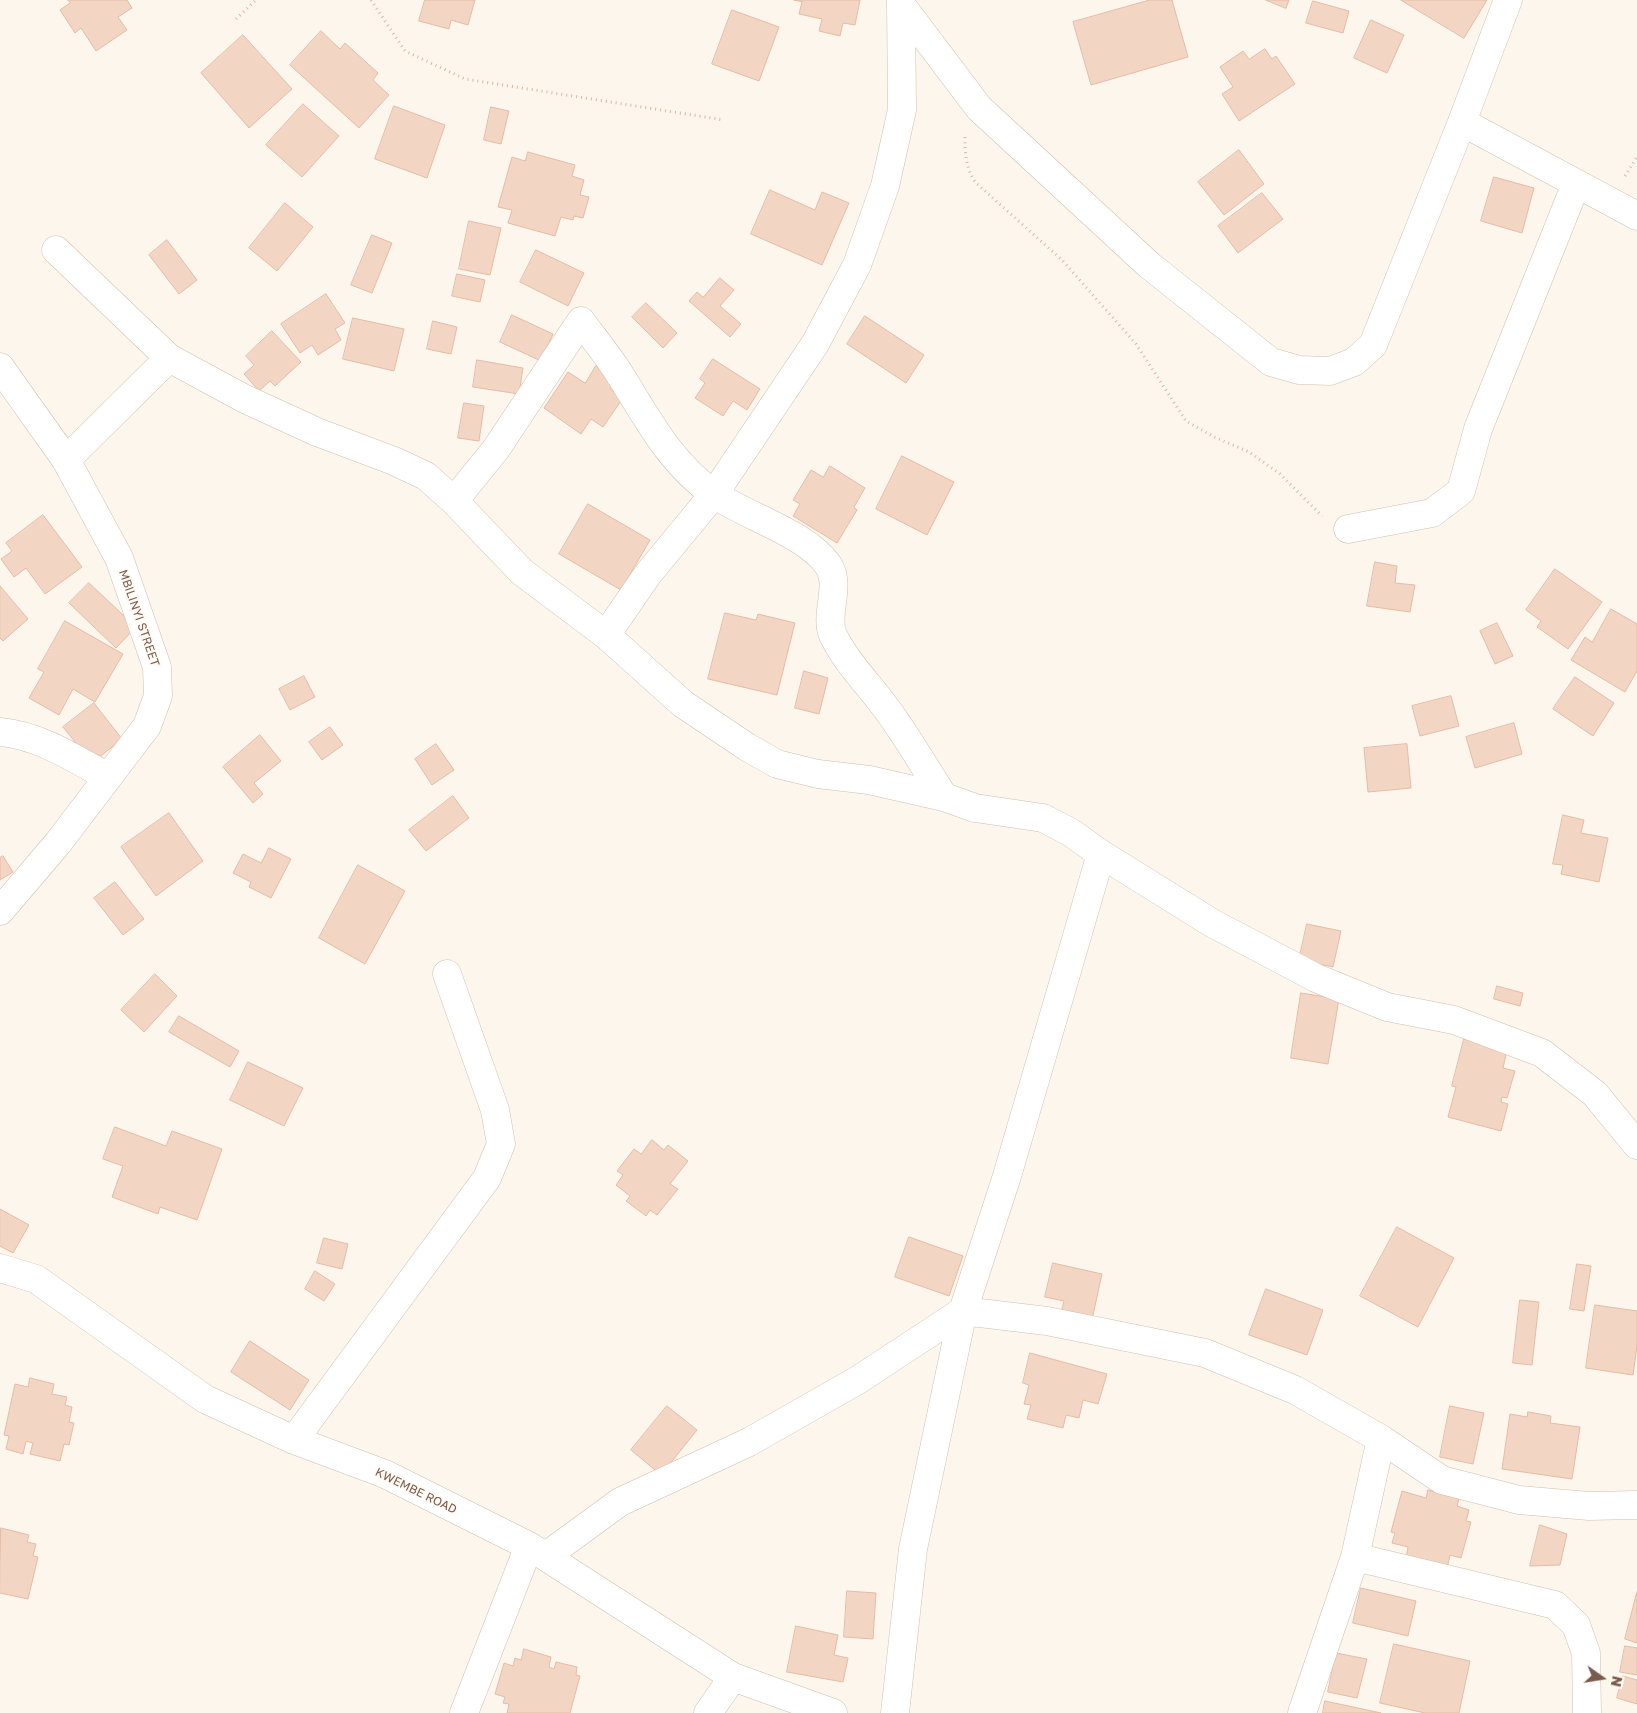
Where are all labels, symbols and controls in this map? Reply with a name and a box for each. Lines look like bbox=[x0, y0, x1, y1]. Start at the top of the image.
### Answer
street label: MBILINYI STREET bbox=[116, 568, 162, 668]
street label: KWEMBE ROAD bbox=[373, 1465, 459, 1517]
north arrow bbox=[1577, 1653, 1627, 1703]
text: N bbox=[1608, 1674, 1627, 1689]

